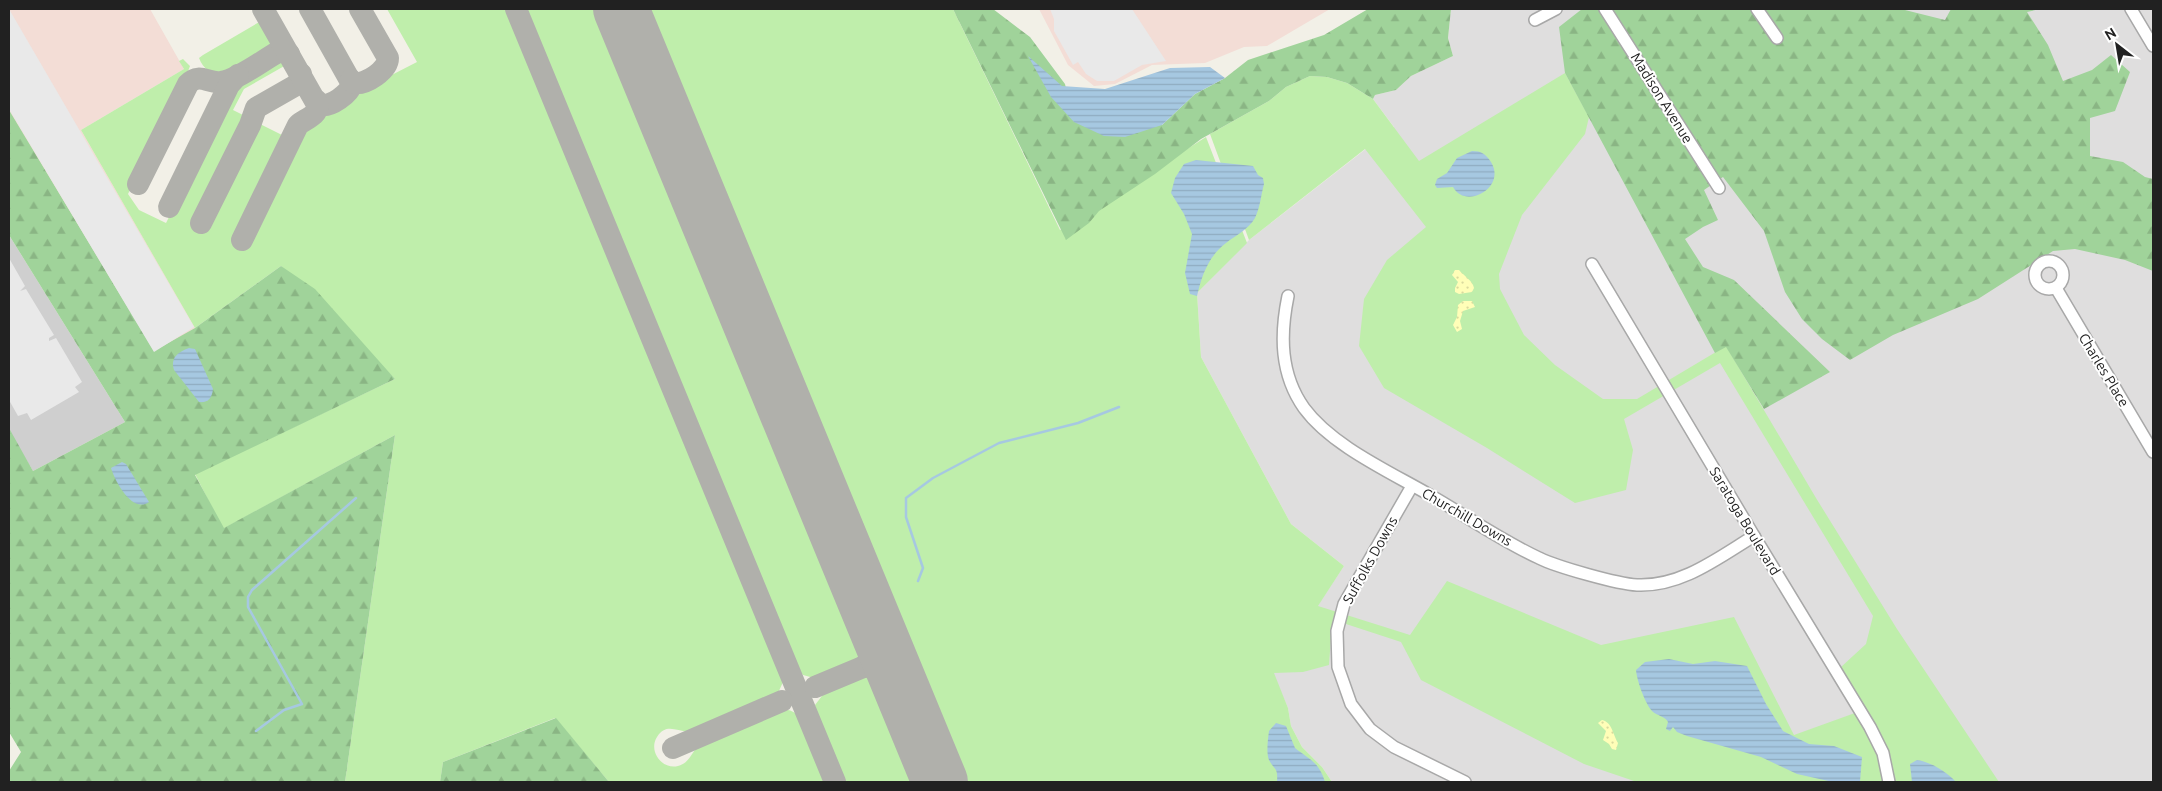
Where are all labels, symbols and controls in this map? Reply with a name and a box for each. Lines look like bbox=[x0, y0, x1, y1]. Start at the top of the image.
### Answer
north arrow bbox=[2092, 20, 2142, 70]
text: N bbox=[2102, 24, 2119, 43]
street label: Madison Avenue bbox=[1628, 50, 1696, 146]
street label: Charles Place bbox=[2076, 330, 2132, 410]
street label: Saratoga Boulevard bbox=[1706, 464, 1784, 578]
street label: Churchill Downs bbox=[1419, 485, 1515, 549]
street label: Suffolks Downs bbox=[1339, 514, 1401, 606]

